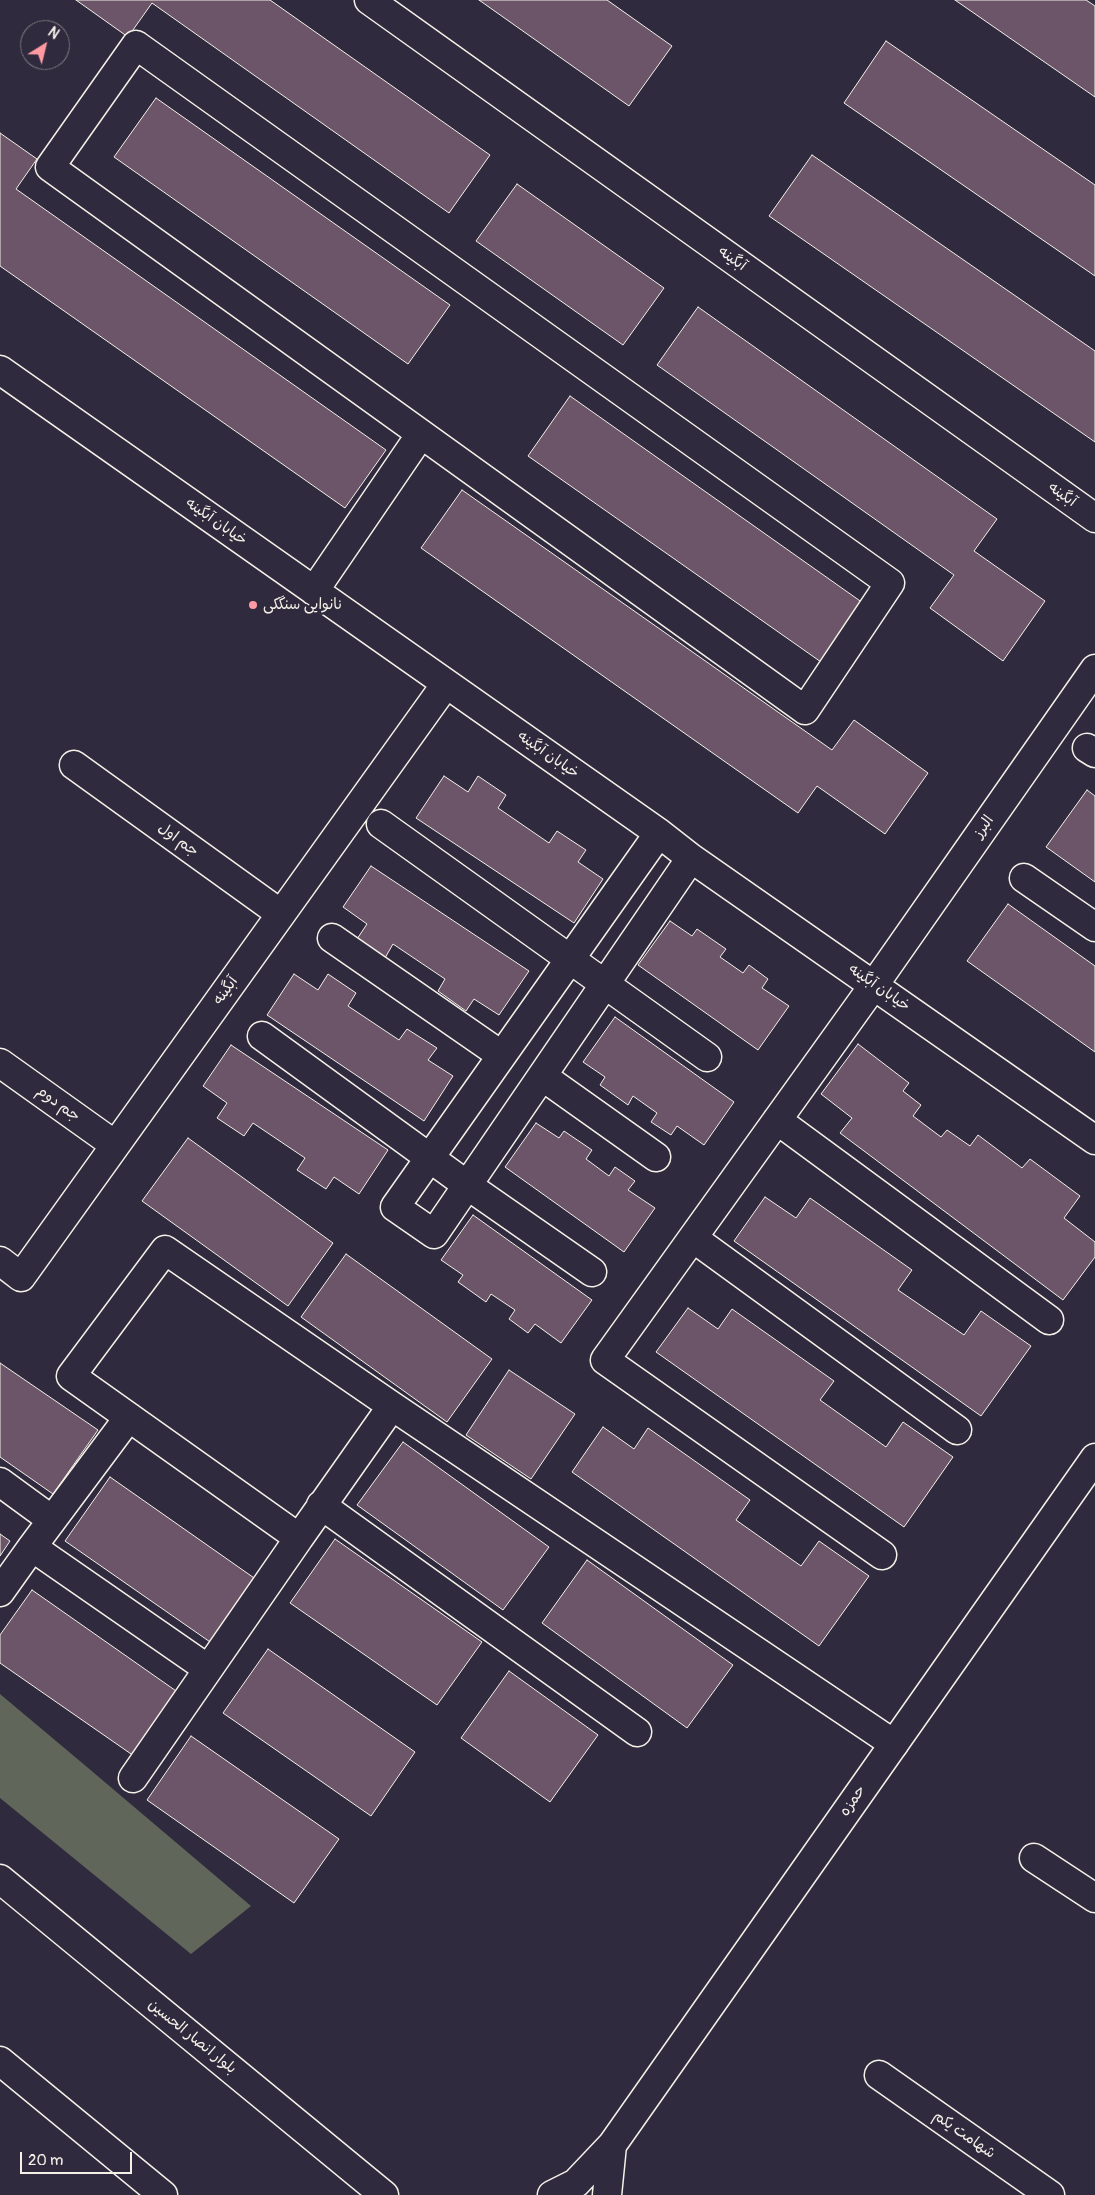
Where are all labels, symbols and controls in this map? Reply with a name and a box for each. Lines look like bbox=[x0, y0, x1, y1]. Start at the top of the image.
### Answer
north arrow bbox=[20, 20, 70, 70]
text: N bbox=[45, 24, 62, 43]
street label: آبگینه bbox=[714, 243, 750, 275]
street label: آبگینه bbox=[1044, 479, 1080, 511]
street label: خیابان آبگینه bbox=[182, 494, 250, 550]
place label: نانوایی سنگکی bbox=[263, 596, 343, 614]
marker: نانوایی سنگکی bbox=[247, 599, 259, 611]
street label: خیابان آبگینه bbox=[514, 727, 582, 783]
street label: البرز bbox=[970, 812, 998, 842]
street label: جم اول bbox=[154, 819, 202, 861]
street label: خیابان آبگینه bbox=[845, 960, 913, 1016]
street label: آبگینه bbox=[210, 973, 242, 1009]
street label: جم دوم bbox=[33, 1082, 83, 1126]
street label: حمزه bbox=[836, 1782, 870, 1820]
street label: بلوار انصار الحسین bbox=[144, 1996, 240, 2078]
street label: شهامت یکم bbox=[929, 2107, 999, 2163]
scale bar bbox=[22, 2142, 135, 2174]
text: 20 m bbox=[28, 2151, 63, 2170]

